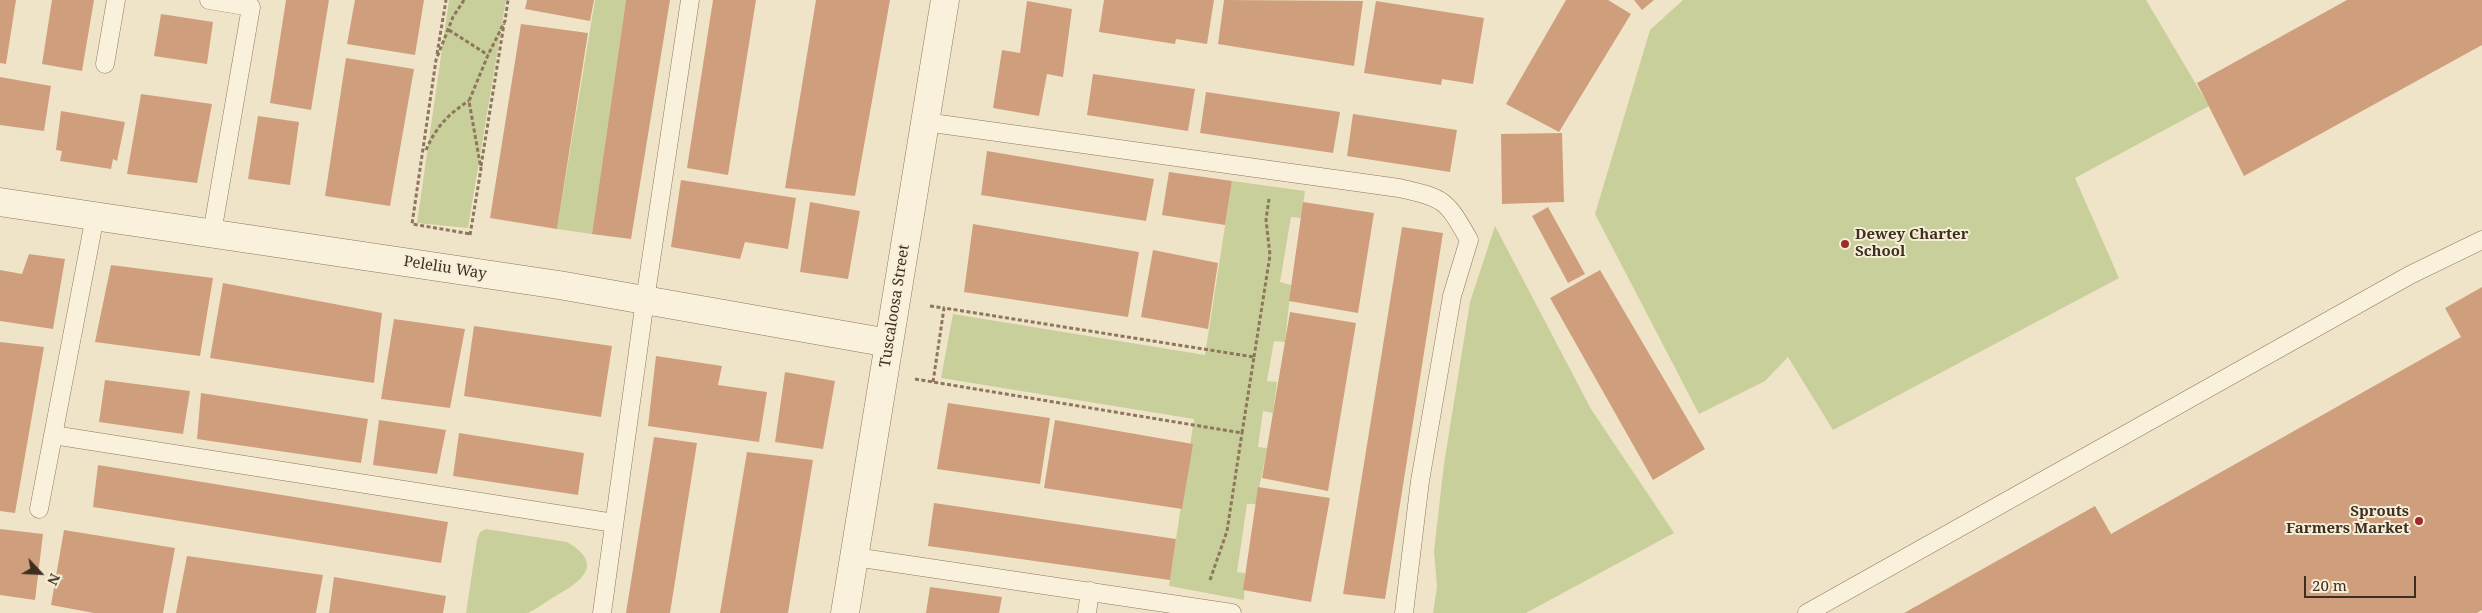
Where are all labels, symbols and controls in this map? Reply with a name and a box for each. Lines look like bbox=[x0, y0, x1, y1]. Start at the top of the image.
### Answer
place label: Dewey Charter School bbox=[1855, 226, 1968, 261]
marker: Dewey Charter School bbox=[1839, 238, 1851, 250]
street label: Tuscaloosa Street bbox=[876, 243, 914, 369]
street label: Peleliu Way bbox=[402, 253, 488, 283]
place label: Sprouts Farmers Market bbox=[2286, 503, 2409, 538]
marker: Sprouts Farmers Market bbox=[2413, 515, 2425, 527]
north arrow bbox=[15, 548, 65, 598]
scale bar bbox=[2307, 566, 2420, 598]
text: N bbox=[43, 571, 65, 589]
text: 20 m bbox=[2312, 575, 2347, 595]

